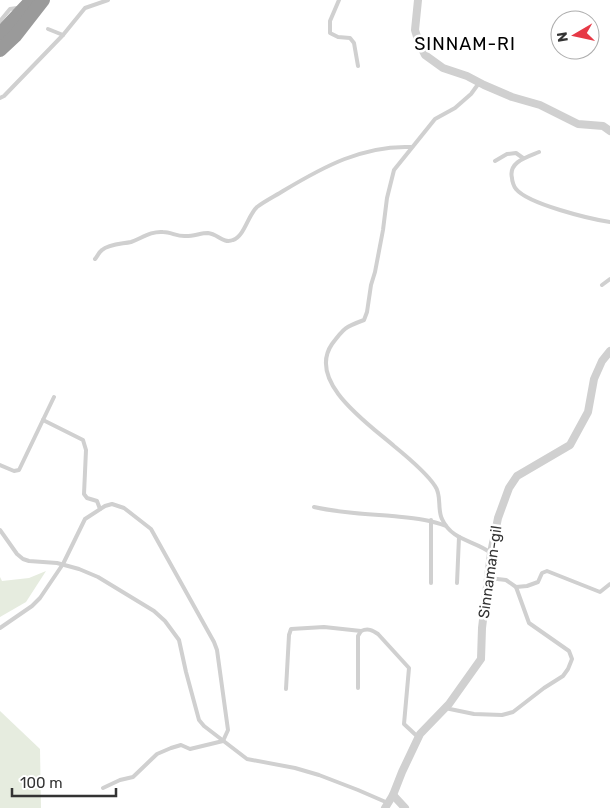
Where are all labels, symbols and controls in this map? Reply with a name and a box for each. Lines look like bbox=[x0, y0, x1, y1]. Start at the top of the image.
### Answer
north arrow bbox=[550, 10, 600, 60]
text: N bbox=[553, 31, 572, 43]
district label: SINNAM-RI bbox=[414, 33, 516, 55]
street label: Sinnaman-gil bbox=[475, 524, 505, 620]
scale bar bbox=[12, 766, 116, 798]
text: 100 m bbox=[20, 774, 62, 792]

